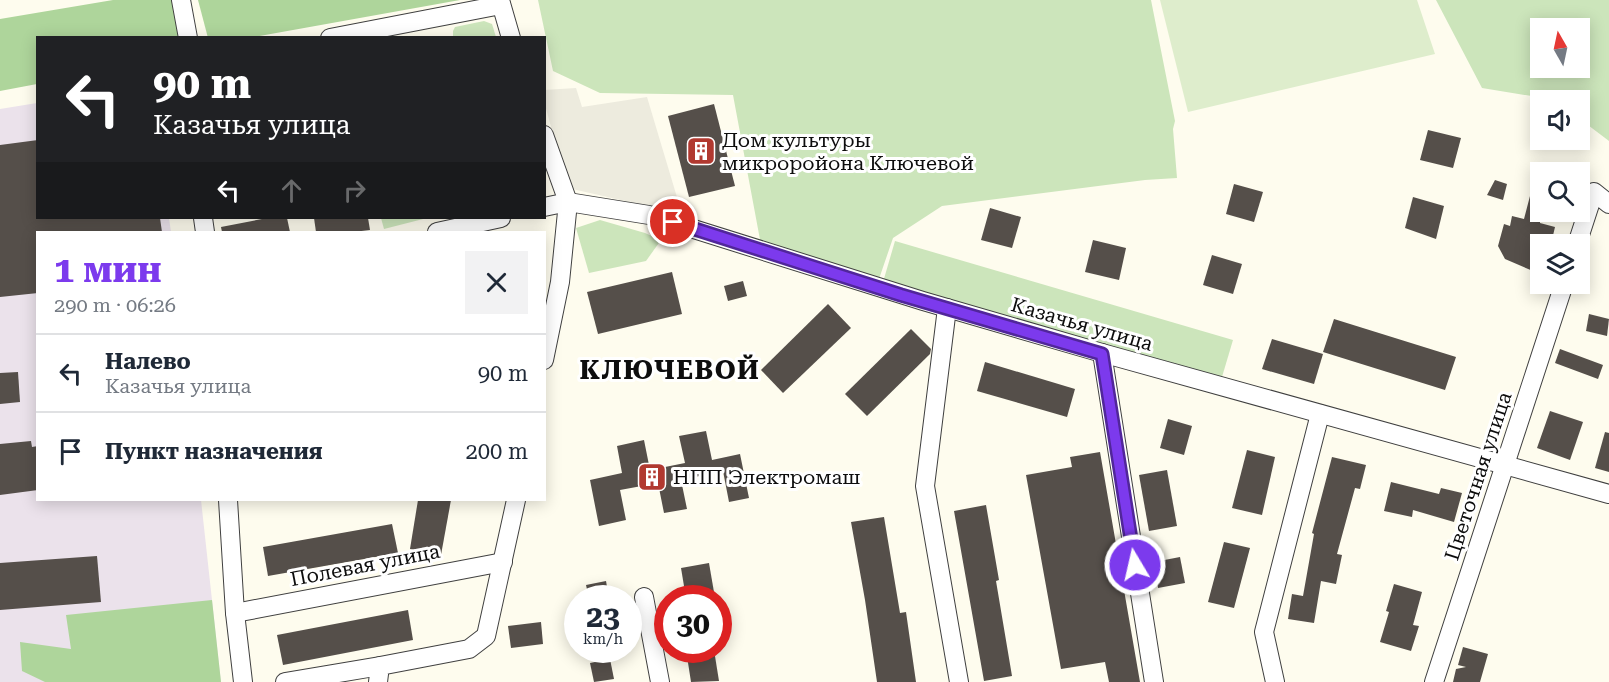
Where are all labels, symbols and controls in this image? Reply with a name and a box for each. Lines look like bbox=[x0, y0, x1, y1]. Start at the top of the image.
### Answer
north arrow bbox=[1530, 18, 1590, 78]
map controls bbox=[1530, 18, 1590, 294]
text: 90 m bbox=[153, 59, 251, 108]
icon: left bbox=[54, 60, 132, 138]
button: sound bbox=[1530, 90, 1590, 150]
text: Казачья улица bbox=[153, 109, 350, 141]
place label: Дом культуры микроройона Ключевой bbox=[722, 128, 974, 175]
building icon: Дом культуры микроройона Ключевой bbox=[685, 135, 717, 167]
button: search bbox=[1530, 162, 1590, 222]
icon: left bbox=[212, 174, 245, 207]
icon: ahead bbox=[275, 174, 308, 207]
icon: right bbox=[338, 174, 371, 207]
pin bbox=[647, 196, 698, 247]
icon: arrive bbox=[656, 205, 689, 238]
button: layers bbox=[1530, 234, 1590, 294]
text: 1 мин bbox=[54, 249, 162, 291]
button: close bbox=[465, 251, 528, 314]
street label: Казачья улица bbox=[1008, 292, 1156, 356]
text: 290 m · 06:26 bbox=[54, 293, 176, 317]
text: Налево bbox=[105, 349, 191, 374]
district label: КЛЮЧЕВОЙ bbox=[580, 354, 760, 385]
icon: left bbox=[54, 357, 87, 390]
text: 90 m bbox=[478, 361, 528, 386]
text: Казачья улица bbox=[105, 374, 251, 398]
street label: Цветочная улица bbox=[1439, 389, 1517, 563]
icon: arrive bbox=[54, 435, 87, 468]
text: Пункт назначения bbox=[105, 439, 323, 464]
text: 200 m bbox=[465, 439, 528, 464]
building icon: НПП Электромаш bbox=[636, 461, 668, 493]
place label: НПП Электромаш bbox=[673, 465, 860, 489]
position arrow bbox=[1103, 533, 1167, 597]
street label: Полевая улица bbox=[288, 539, 442, 591]
speed limit sign: 30 bbox=[654, 585, 732, 663]
text: 23 bbox=[586, 599, 620, 634]
text: km/h bbox=[583, 630, 623, 648]

